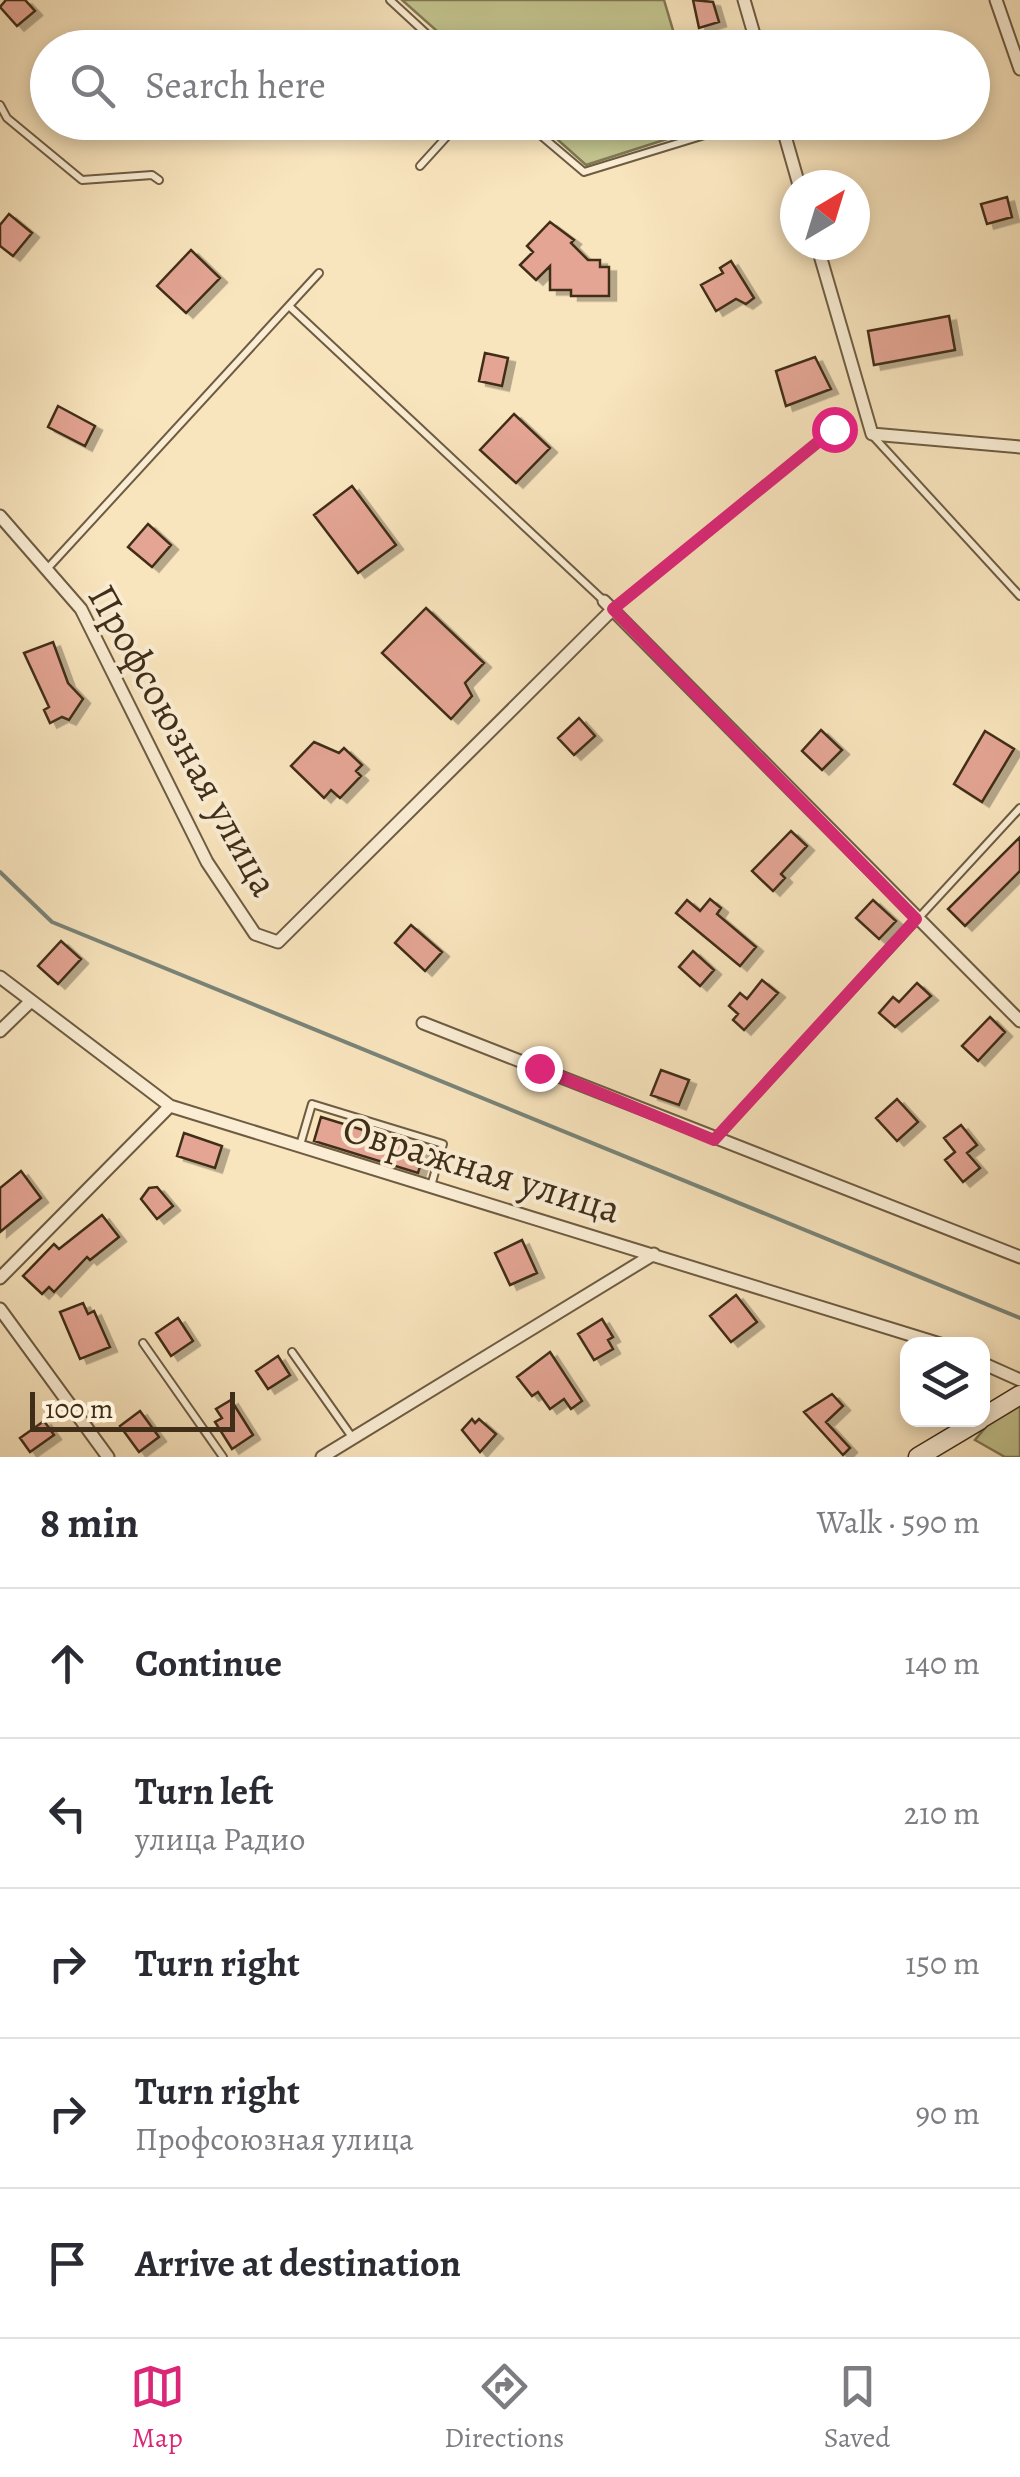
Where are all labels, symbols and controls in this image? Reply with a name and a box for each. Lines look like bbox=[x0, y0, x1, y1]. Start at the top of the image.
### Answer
search box bbox=[30, 30, 990, 140]
icon: search bbox=[65, 58, 120, 113]
text: Search here bbox=[145, 59, 326, 111]
north arrow bbox=[780, 170, 870, 260]
route start bbox=[812, 407, 858, 453]
street label: Профсоюзная улица bbox=[75, 574, 292, 906]
route end bbox=[517, 1046, 563, 1092]
street label: Овражная улица bbox=[336, 1100, 628, 1237]
map controls bbox=[900, 1337, 990, 1427]
button: layers bbox=[900, 1337, 990, 1427]
scale bar bbox=[30, 1387, 235, 1432]
text: 100 m bbox=[45, 1390, 113, 1428]
text: 8 min bbox=[40, 1494, 139, 1551]
text: Walk · 590 m bbox=[817, 1500, 980, 1544]
icon: ahead bbox=[40, 1636, 95, 1691]
text: Continue bbox=[135, 1637, 282, 1689]
text: 140 m bbox=[905, 1641, 980, 1685]
text: Turn left bbox=[135, 1765, 274, 1817]
icon: left bbox=[40, 1786, 95, 1841]
text: 210 m bbox=[904, 1791, 980, 1835]
text: улица Радио bbox=[135, 1817, 305, 1861]
icon: right bbox=[40, 1936, 95, 1991]
text: Turn right bbox=[135, 1937, 300, 1989]
text: 150 m bbox=[905, 1941, 980, 1985]
text: Turn right bbox=[135, 2065, 300, 2117]
icon: right bbox=[40, 2086, 95, 2141]
text: 90 m bbox=[915, 2091, 980, 2135]
text: Профсоюзная улица bbox=[135, 2117, 414, 2161]
icon: arrive bbox=[40, 2236, 95, 2291]
text: Arrive at destination bbox=[135, 2237, 461, 2289]
tab: Map bbox=[130, 2359, 185, 2457]
tab: Directions bbox=[444, 2359, 564, 2457]
tab: Saved bbox=[824, 2359, 890, 2457]

